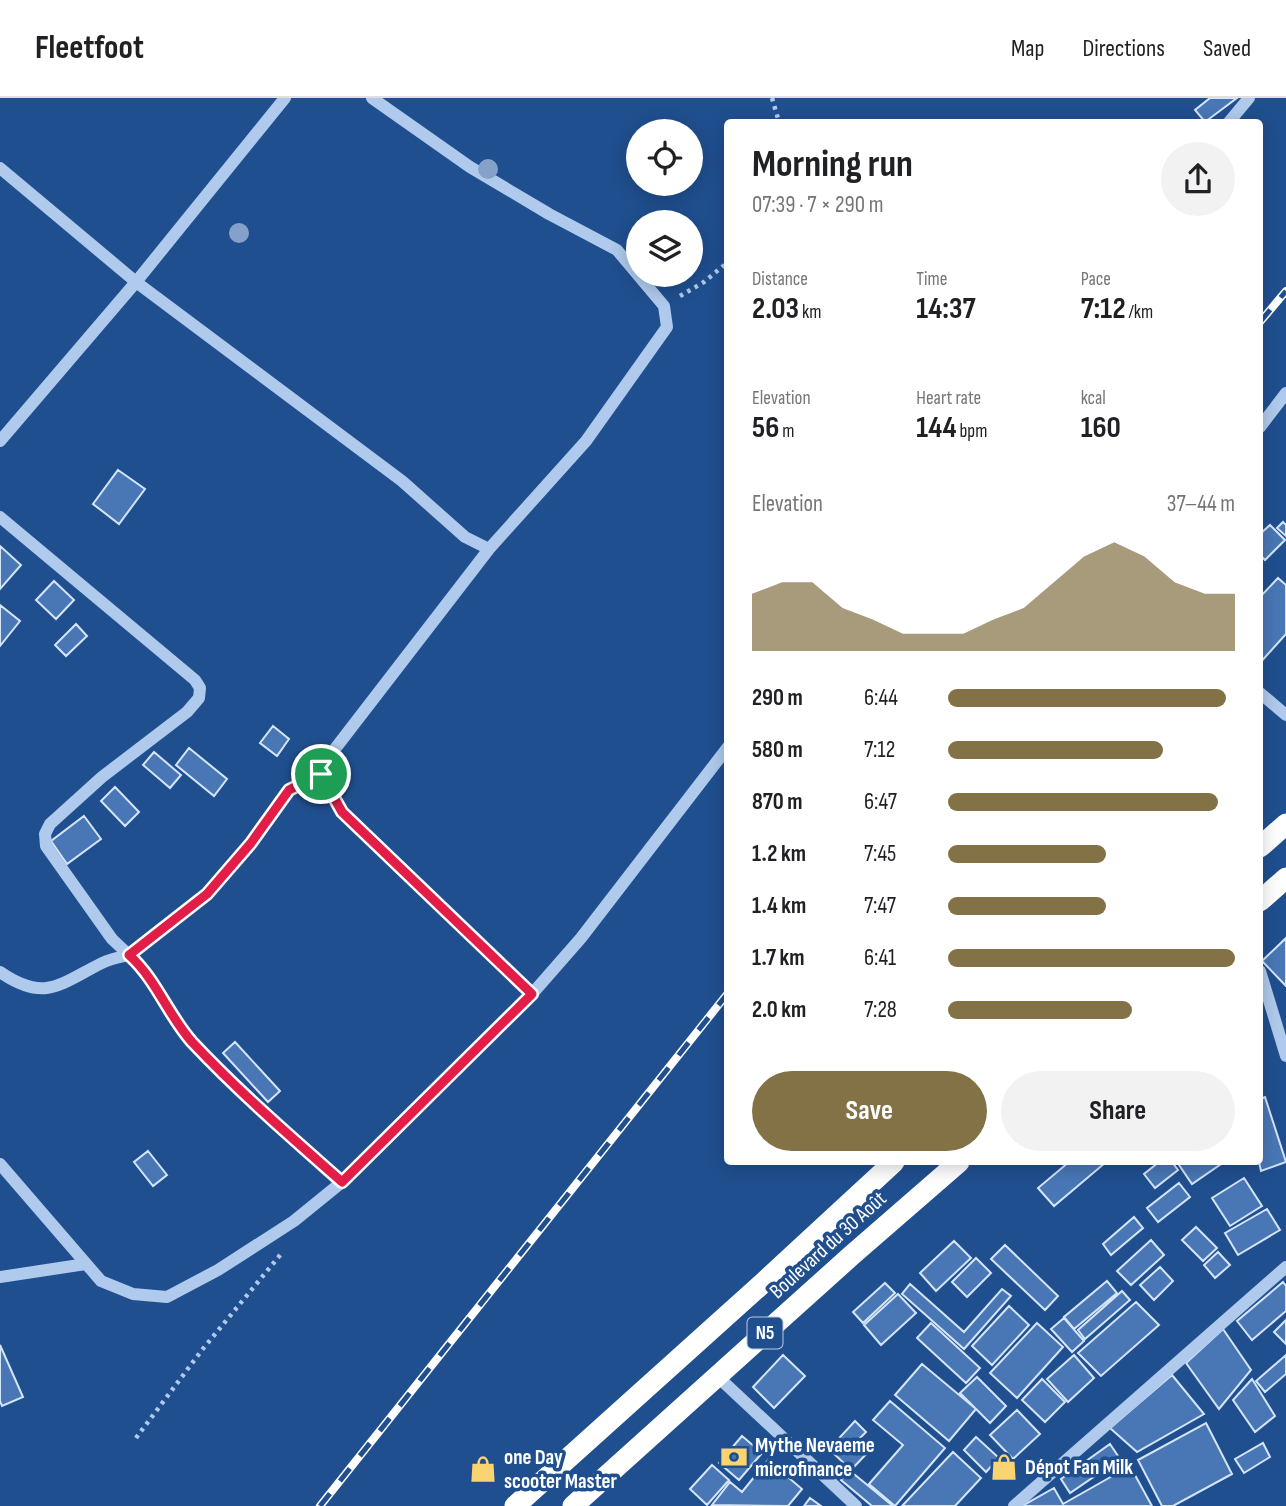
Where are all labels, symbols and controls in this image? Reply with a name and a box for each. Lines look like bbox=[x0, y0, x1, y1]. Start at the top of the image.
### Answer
text: Fleetfoot bbox=[35, 28, 144, 68]
text: Map bbox=[1011, 34, 1044, 63]
text: Directions bbox=[1082, 34, 1165, 63]
text: Saved bbox=[1203, 34, 1251, 63]
map controls bbox=[626, 119, 703, 287]
button: locate bbox=[626, 119, 703, 196]
text: Morning run bbox=[752, 142, 913, 187]
button: share bbox=[1161, 142, 1235, 216]
text: 07:39 · 7 × 290 m bbox=[752, 191, 883, 219]
button: layers bbox=[626, 210, 703, 287]
text: Distance bbox=[752, 268, 808, 291]
text: Time bbox=[916, 268, 947, 291]
text: Pace bbox=[1081, 268, 1111, 291]
text: 2.03 bbox=[752, 291, 799, 327]
text: 14:37 bbox=[916, 291, 976, 327]
text: 7:12 bbox=[1081, 291, 1126, 327]
text: km bbox=[799, 301, 822, 324]
text: /km bbox=[1126, 301, 1153, 324]
text: Elevation bbox=[752, 387, 811, 410]
text: Heart rate bbox=[916, 387, 981, 410]
text: kcal bbox=[1081, 387, 1106, 410]
text: 56 bbox=[752, 410, 779, 446]
text: 144 bbox=[916, 410, 956, 446]
text: 160 bbox=[1081, 410, 1121, 446]
text: m bbox=[779, 420, 795, 443]
text: bpm bbox=[956, 420, 987, 443]
text: Elevation bbox=[752, 490, 823, 518]
text: 37–44 m bbox=[1167, 490, 1235, 518]
text: 290 m bbox=[752, 684, 803, 712]
text: 6:44 bbox=[864, 684, 898, 712]
text: 580 m bbox=[752, 736, 803, 764]
text: 7:12 bbox=[864, 736, 895, 764]
pin bbox=[291, 744, 351, 804]
icon: arrive bbox=[302, 755, 340, 793]
text: 870 m bbox=[752, 788, 803, 816]
text: 6:47 bbox=[864, 788, 897, 816]
text: 1.2 km bbox=[752, 840, 806, 868]
text: 7:45 bbox=[864, 840, 896, 868]
text: 1.4 km bbox=[752, 892, 806, 920]
text: 7:47 bbox=[864, 892, 896, 920]
text: 1.7 km bbox=[752, 944, 805, 972]
text: 6:41 bbox=[864, 944, 896, 972]
text: 2.0 km bbox=[752, 996, 806, 1024]
text: 7:28 bbox=[864, 996, 897, 1024]
button: Save bbox=[752, 1071, 987, 1151]
button: Share bbox=[1001, 1071, 1235, 1151]
street label: Boulevard du 30 Août bbox=[765, 1186, 891, 1304]
road number: N5 bbox=[748, 1317, 782, 1348]
place label: Mythe Nevaeme microfinance bbox=[755, 1433, 875, 1482]
bank icon: Mythe Nevaeme microfinance bbox=[719, 1442, 749, 1472]
place label: one Day scooter Master bbox=[504, 1445, 617, 1494]
shop icon: Dépot Fan Milk bbox=[989, 1452, 1019, 1482]
shop icon: one Day scooter Master bbox=[468, 1454, 498, 1484]
place label: Dépot Fan Milk bbox=[1025, 1455, 1133, 1480]

